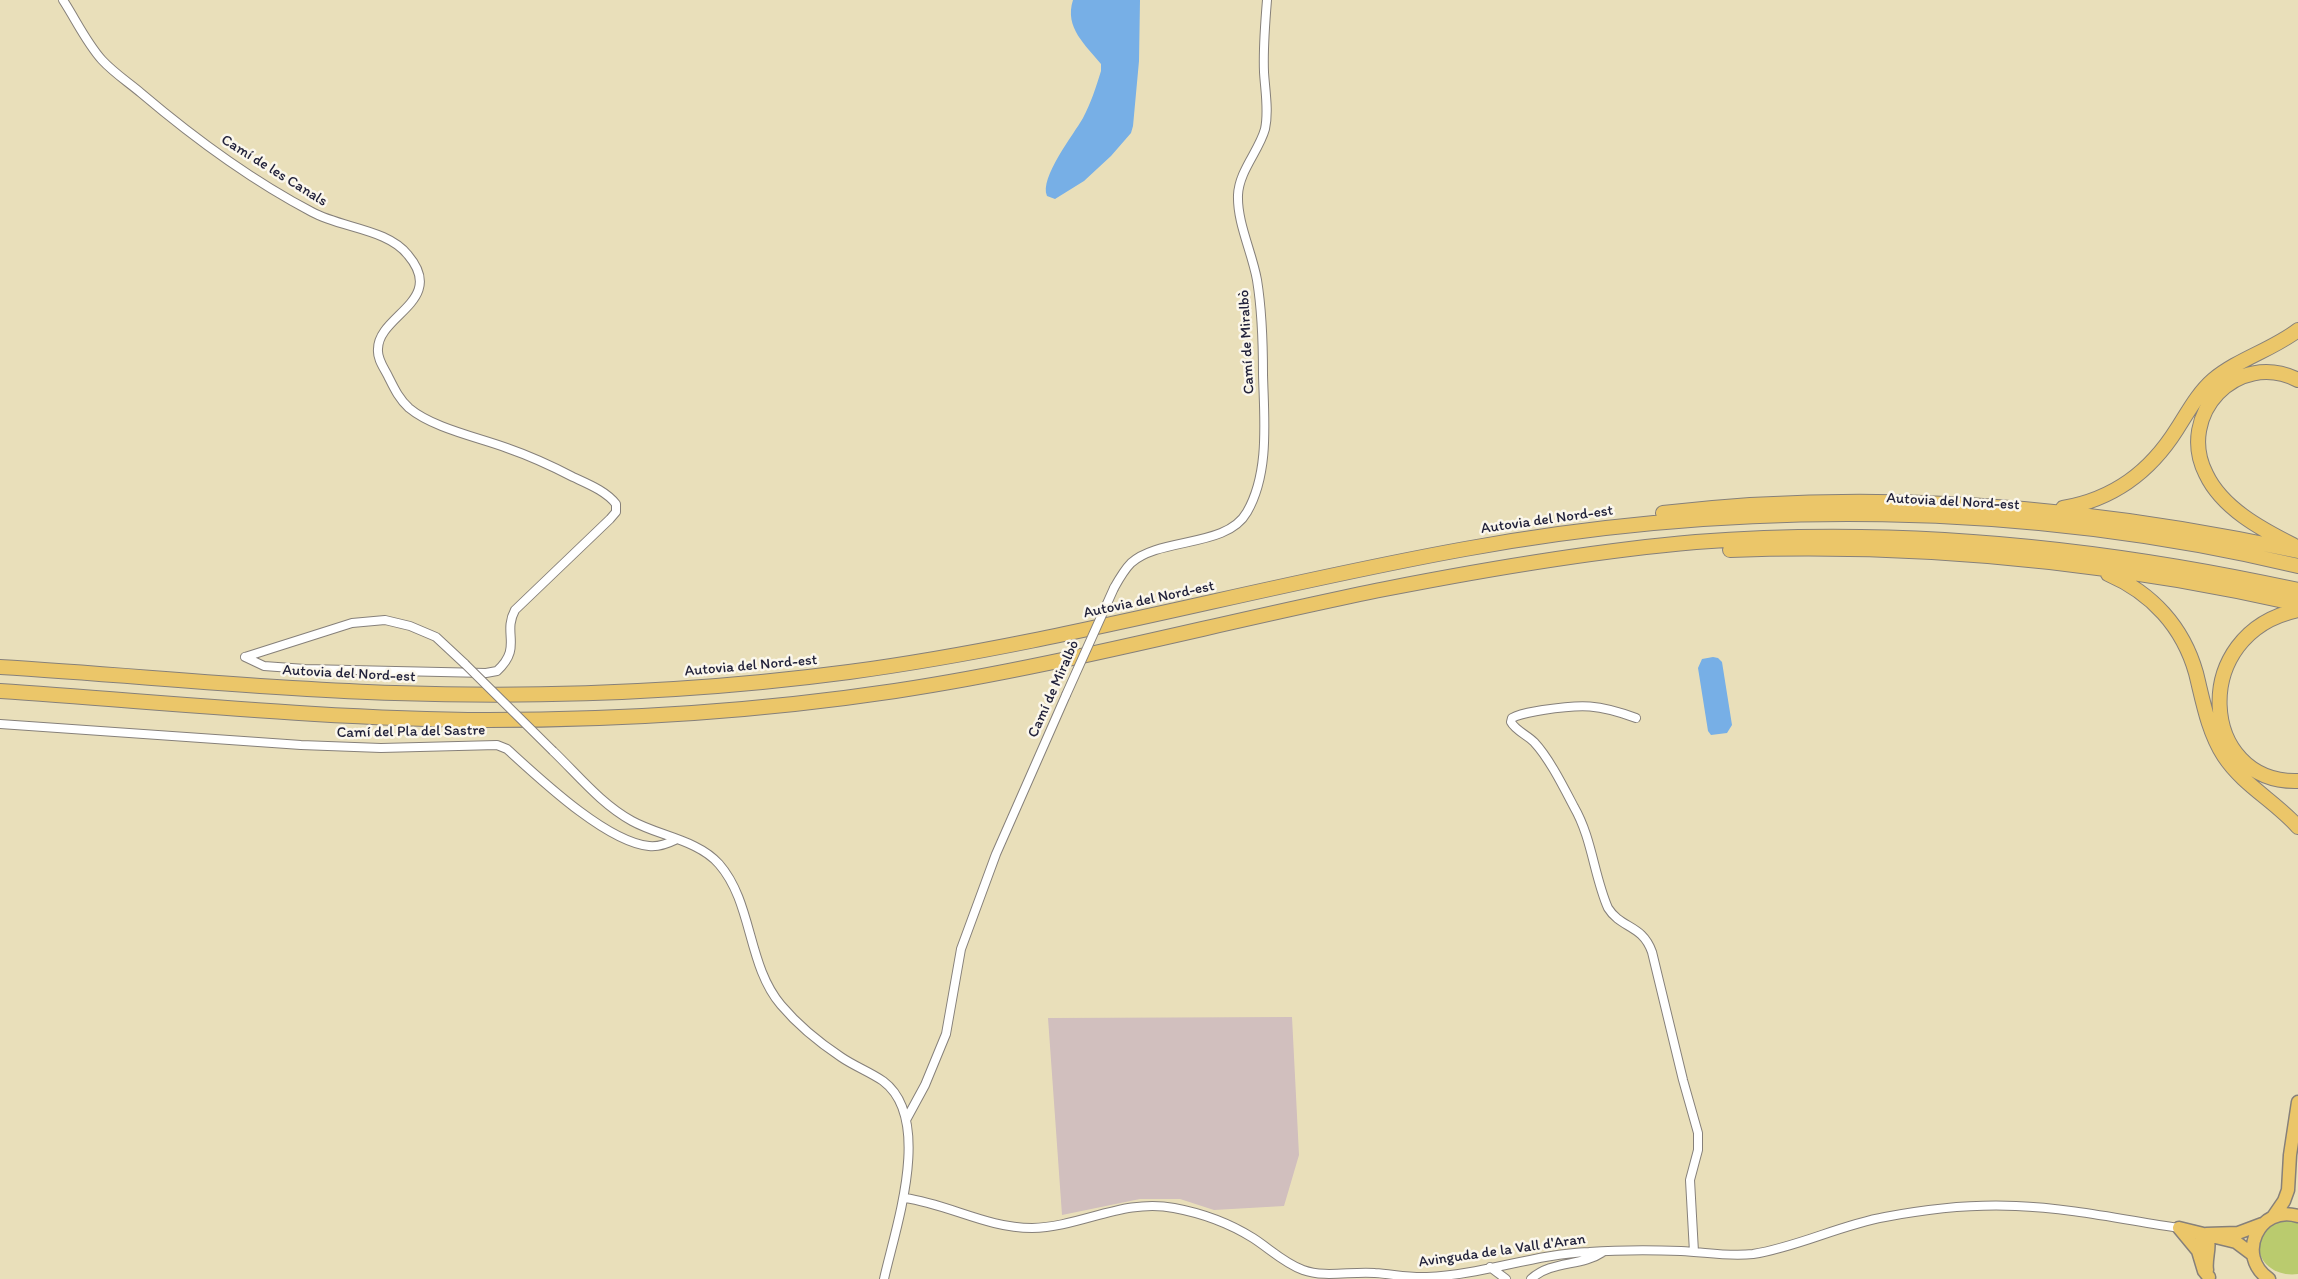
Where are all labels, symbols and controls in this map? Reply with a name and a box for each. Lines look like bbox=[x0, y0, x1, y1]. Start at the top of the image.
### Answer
street label: Camí de les Canals bbox=[218, 131, 330, 211]
street label: Camí de Miralbò bbox=[1235, 289, 1259, 395]
street label: Autovia del Nord-est bbox=[1886, 490, 2020, 514]
street label: Autovia del Nord-est bbox=[1480, 502, 1614, 538]
street label: Autovia del Nord-est bbox=[1082, 577, 1216, 623]
street label: Camí de Miralbò bbox=[1024, 637, 1084, 741]
street label: Autovia del Nord-est bbox=[684, 651, 818, 681]
street label: Autovia del Nord-est bbox=[282, 662, 416, 686]
street label: Camí del Pla del Sastre bbox=[336, 722, 486, 742]
street label: Avinguda de la Vall d'Aran bbox=[1417, 1230, 1587, 1272]

